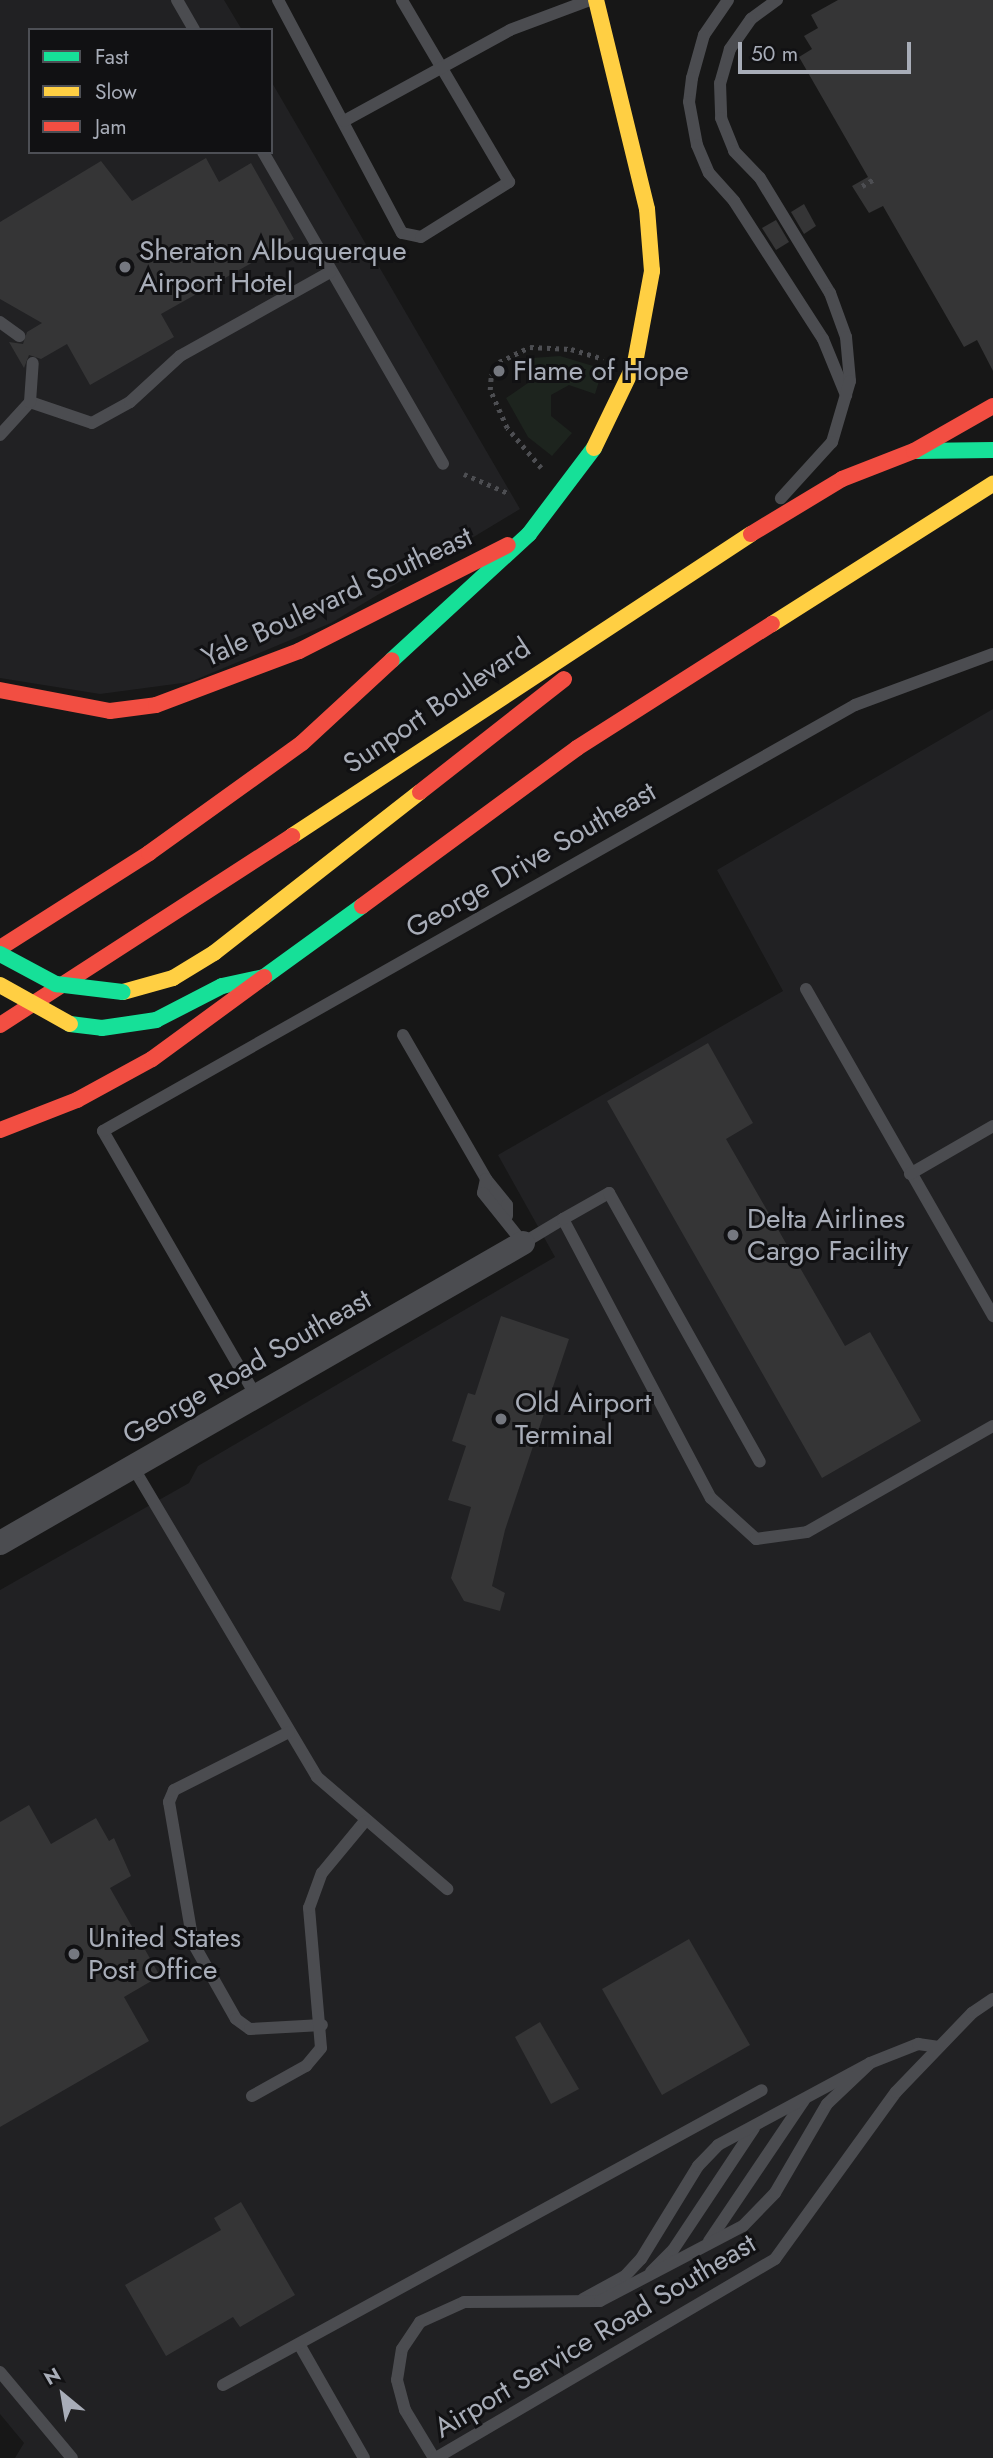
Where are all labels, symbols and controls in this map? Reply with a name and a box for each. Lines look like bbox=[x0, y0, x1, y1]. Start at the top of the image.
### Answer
legend bbox=[28, 28, 273, 154]
scale bar bbox=[741, 28, 914, 72]
text: 50 m bbox=[751, 39, 798, 69]
text: Fast bbox=[95, 42, 128, 72]
text: Slow bbox=[95, 77, 137, 107]
text: Jam bbox=[95, 112, 127, 142]
place label: Sheraton Albuquerque Airport Hotel bbox=[139, 234, 407, 300]
marker: Sheraton Albuquerque Airport Hotel bbox=[117, 259, 133, 275]
place label: Flame of Hope bbox=[513, 354, 689, 388]
marker: Flame of Hope bbox=[491, 363, 507, 379]
street label: Yale Boulevard Southeast bbox=[197, 520, 477, 674]
street label: Sunport Boulevard bbox=[337, 631, 537, 781]
street label: George Drive Southeast bbox=[400, 775, 662, 945]
place label: Delta Airlines Cargo Facility bbox=[747, 1202, 909, 1268]
marker: Delta Airlines Cargo Facility bbox=[725, 1227, 741, 1243]
street label: George Road Southeast bbox=[117, 1282, 377, 1452]
place label: Old Airport Terminal bbox=[515, 1386, 651, 1452]
marker: Old Airport Terminal bbox=[493, 1411, 509, 1427]
place label: United States Post Office bbox=[88, 1921, 241, 1987]
marker: United States Post Office bbox=[66, 1946, 82, 1962]
street label: Airport Service Road Southeast bbox=[428, 2227, 762, 2445]
north arrow bbox=[28, 2360, 98, 2430]
text: N bbox=[39, 2361, 66, 2392]

